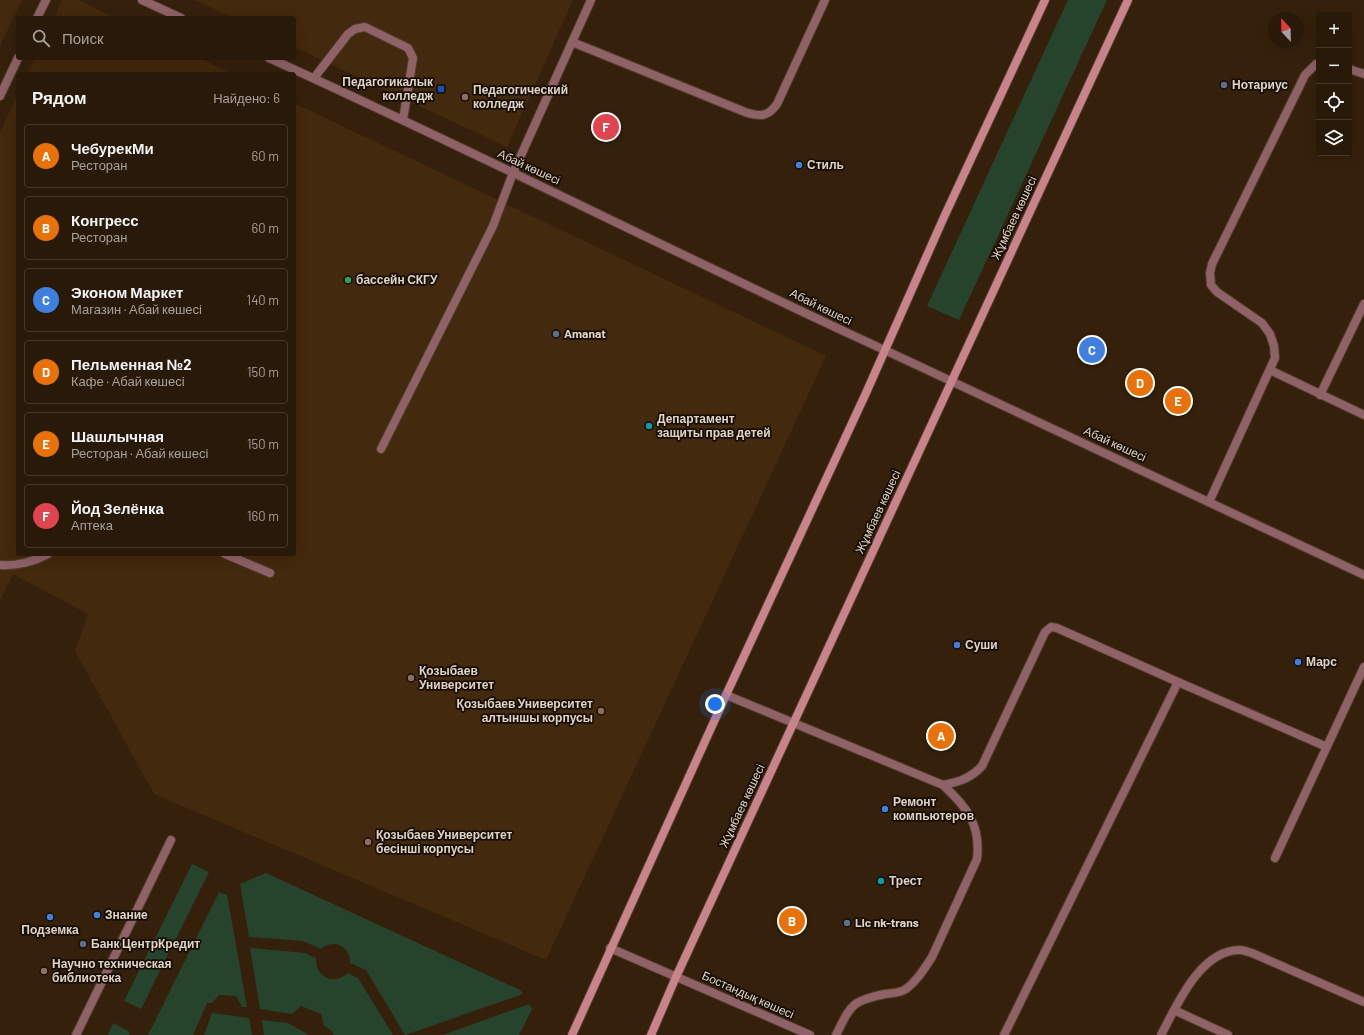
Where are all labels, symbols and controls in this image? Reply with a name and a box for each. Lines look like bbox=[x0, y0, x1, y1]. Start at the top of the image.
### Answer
north arrow bbox=[1268, 12, 1304, 48]
map controls bbox=[1316, 12, 1352, 156]
button: + bbox=[1316, 12, 1352, 48]
search box bbox=[16, 16, 296, 60]
icon: search bbox=[30, 27, 52, 49]
text: Поиск bbox=[62, 29, 104, 47]
button: − bbox=[1316, 48, 1352, 84]
place label: Педагогикалык колледж bbox=[342, 74, 434, 103]
place label: Нотариус bbox=[1232, 77, 1288, 92]
marker: Нотариус bbox=[1219, 80, 1229, 90]
place label: Педагогический колледж bbox=[473, 82, 568, 111]
marker: Педагогикалык колледж bbox=[436, 84, 446, 94]
button: locate bbox=[1316, 84, 1352, 120]
text: Рядом bbox=[32, 87, 87, 107]
text: Найдено: 6 bbox=[213, 90, 280, 106]
marker: Педагогический колледж bbox=[460, 92, 470, 102]
pin: F bbox=[593, 112, 619, 142]
button: layers bbox=[1316, 120, 1352, 156]
text: ЧебурекМи bbox=[71, 139, 154, 157]
street label: Абай көшесі bbox=[496, 146, 563, 187]
text: A bbox=[42, 148, 50, 164]
text: 60 m bbox=[252, 148, 279, 164]
text: Ресторан bbox=[71, 157, 128, 173]
place label: Стиль bbox=[807, 157, 844, 171]
marker: Стиль bbox=[794, 160, 804, 170]
street label: Жұмбаев көшесі bbox=[988, 173, 1040, 262]
text: Конгресс bbox=[71, 211, 139, 229]
text: B bbox=[42, 220, 50, 236]
text: 60 m bbox=[252, 220, 279, 236]
text: Ресторан bbox=[71, 229, 128, 245]
place label: бассейн СКГУ bbox=[356, 272, 438, 286]
marker: бассейн СКГУ bbox=[343, 275, 353, 285]
text: Эконом Маркет bbox=[71, 283, 183, 301]
street label: Абай көшесі bbox=[788, 285, 855, 327]
text: C bbox=[42, 292, 50, 308]
text: 140 m bbox=[247, 292, 279, 308]
text: Магазин · Абай көшесі bbox=[71, 301, 202, 317]
place label: Amanat bbox=[564, 326, 606, 340]
marker: Amanat bbox=[551, 329, 561, 339]
pin: C bbox=[1079, 335, 1105, 365]
text: Пельменная №2 bbox=[71, 355, 192, 373]
text: D bbox=[42, 364, 50, 380]
text: 150 m bbox=[247, 364, 279, 380]
pin: D bbox=[1127, 368, 1153, 398]
text: Кафе · Абай көшесі bbox=[71, 373, 185, 389]
pin: E bbox=[1165, 386, 1191, 416]
place label: Департамент защиты прав детей bbox=[657, 411, 771, 440]
marker: Департамент защиты прав детей bbox=[644, 421, 654, 431]
street label: Абай көшесі bbox=[1082, 423, 1149, 464]
text: Шашлычная bbox=[71, 427, 164, 445]
text: E bbox=[42, 436, 50, 452]
text: 150 m bbox=[247, 436, 279, 452]
text: Ресторан · Абай көшесі bbox=[71, 445, 208, 461]
street label: Жұмбаев көшесі bbox=[852, 467, 904, 556]
text: Йод Зелёнка bbox=[71, 499, 164, 517]
text: F bbox=[42, 508, 50, 524]
text: 160 m bbox=[247, 508, 279, 524]
text: Аптека bbox=[71, 517, 113, 533]
place label: Суши bbox=[965, 637, 998, 652]
marker: Суши bbox=[952, 640, 962, 650]
place label: Марс bbox=[1306, 654, 1337, 669]
marker: Марс bbox=[1293, 657, 1303, 667]
place label: Қозыбаев Университет bbox=[419, 663, 494, 692]
marker: Қозыбаев Университет bbox=[406, 673, 416, 683]
your location bbox=[705, 694, 725, 714]
place label: Қозыбаев Университет алтыншы корпусы bbox=[457, 696, 593, 725]
marker: Қозыбаев Университет алтыншы корпусы bbox=[596, 706, 606, 716]
pin: A bbox=[928, 721, 954, 751]
street label: Жұмбаев көшесі bbox=[716, 761, 768, 850]
place label: Ремонт компьютеров bbox=[893, 794, 974, 823]
marker: Ремонт компьютеров bbox=[880, 804, 890, 814]
place label: Қозыбаев Университет бесінші корпусы bbox=[376, 827, 513, 856]
marker: Қозыбаев Университет бесінші корпусы bbox=[363, 837, 373, 847]
place label: Трест bbox=[889, 873, 922, 888]
marker: Трест bbox=[876, 876, 886, 886]
pin: B bbox=[779, 906, 805, 936]
place label: Знание bbox=[105, 907, 148, 921]
marker: Знание bbox=[92, 910, 102, 920]
marker: Подземка bbox=[45, 912, 55, 922]
place label: Llc nk-trans bbox=[855, 915, 919, 929]
marker: Llc nk-trans bbox=[842, 918, 852, 928]
place label: Подземка bbox=[21, 922, 79, 937]
place label: Банк ЦентрКредит bbox=[91, 936, 200, 951]
marker: Банк ЦентрКредит bbox=[78, 939, 88, 949]
place label: Научно техническая библиотека bbox=[52, 956, 172, 984]
marker: Научно техническая библиотека bbox=[39, 966, 49, 976]
street label: Бостандық көшесі bbox=[700, 967, 797, 1022]

